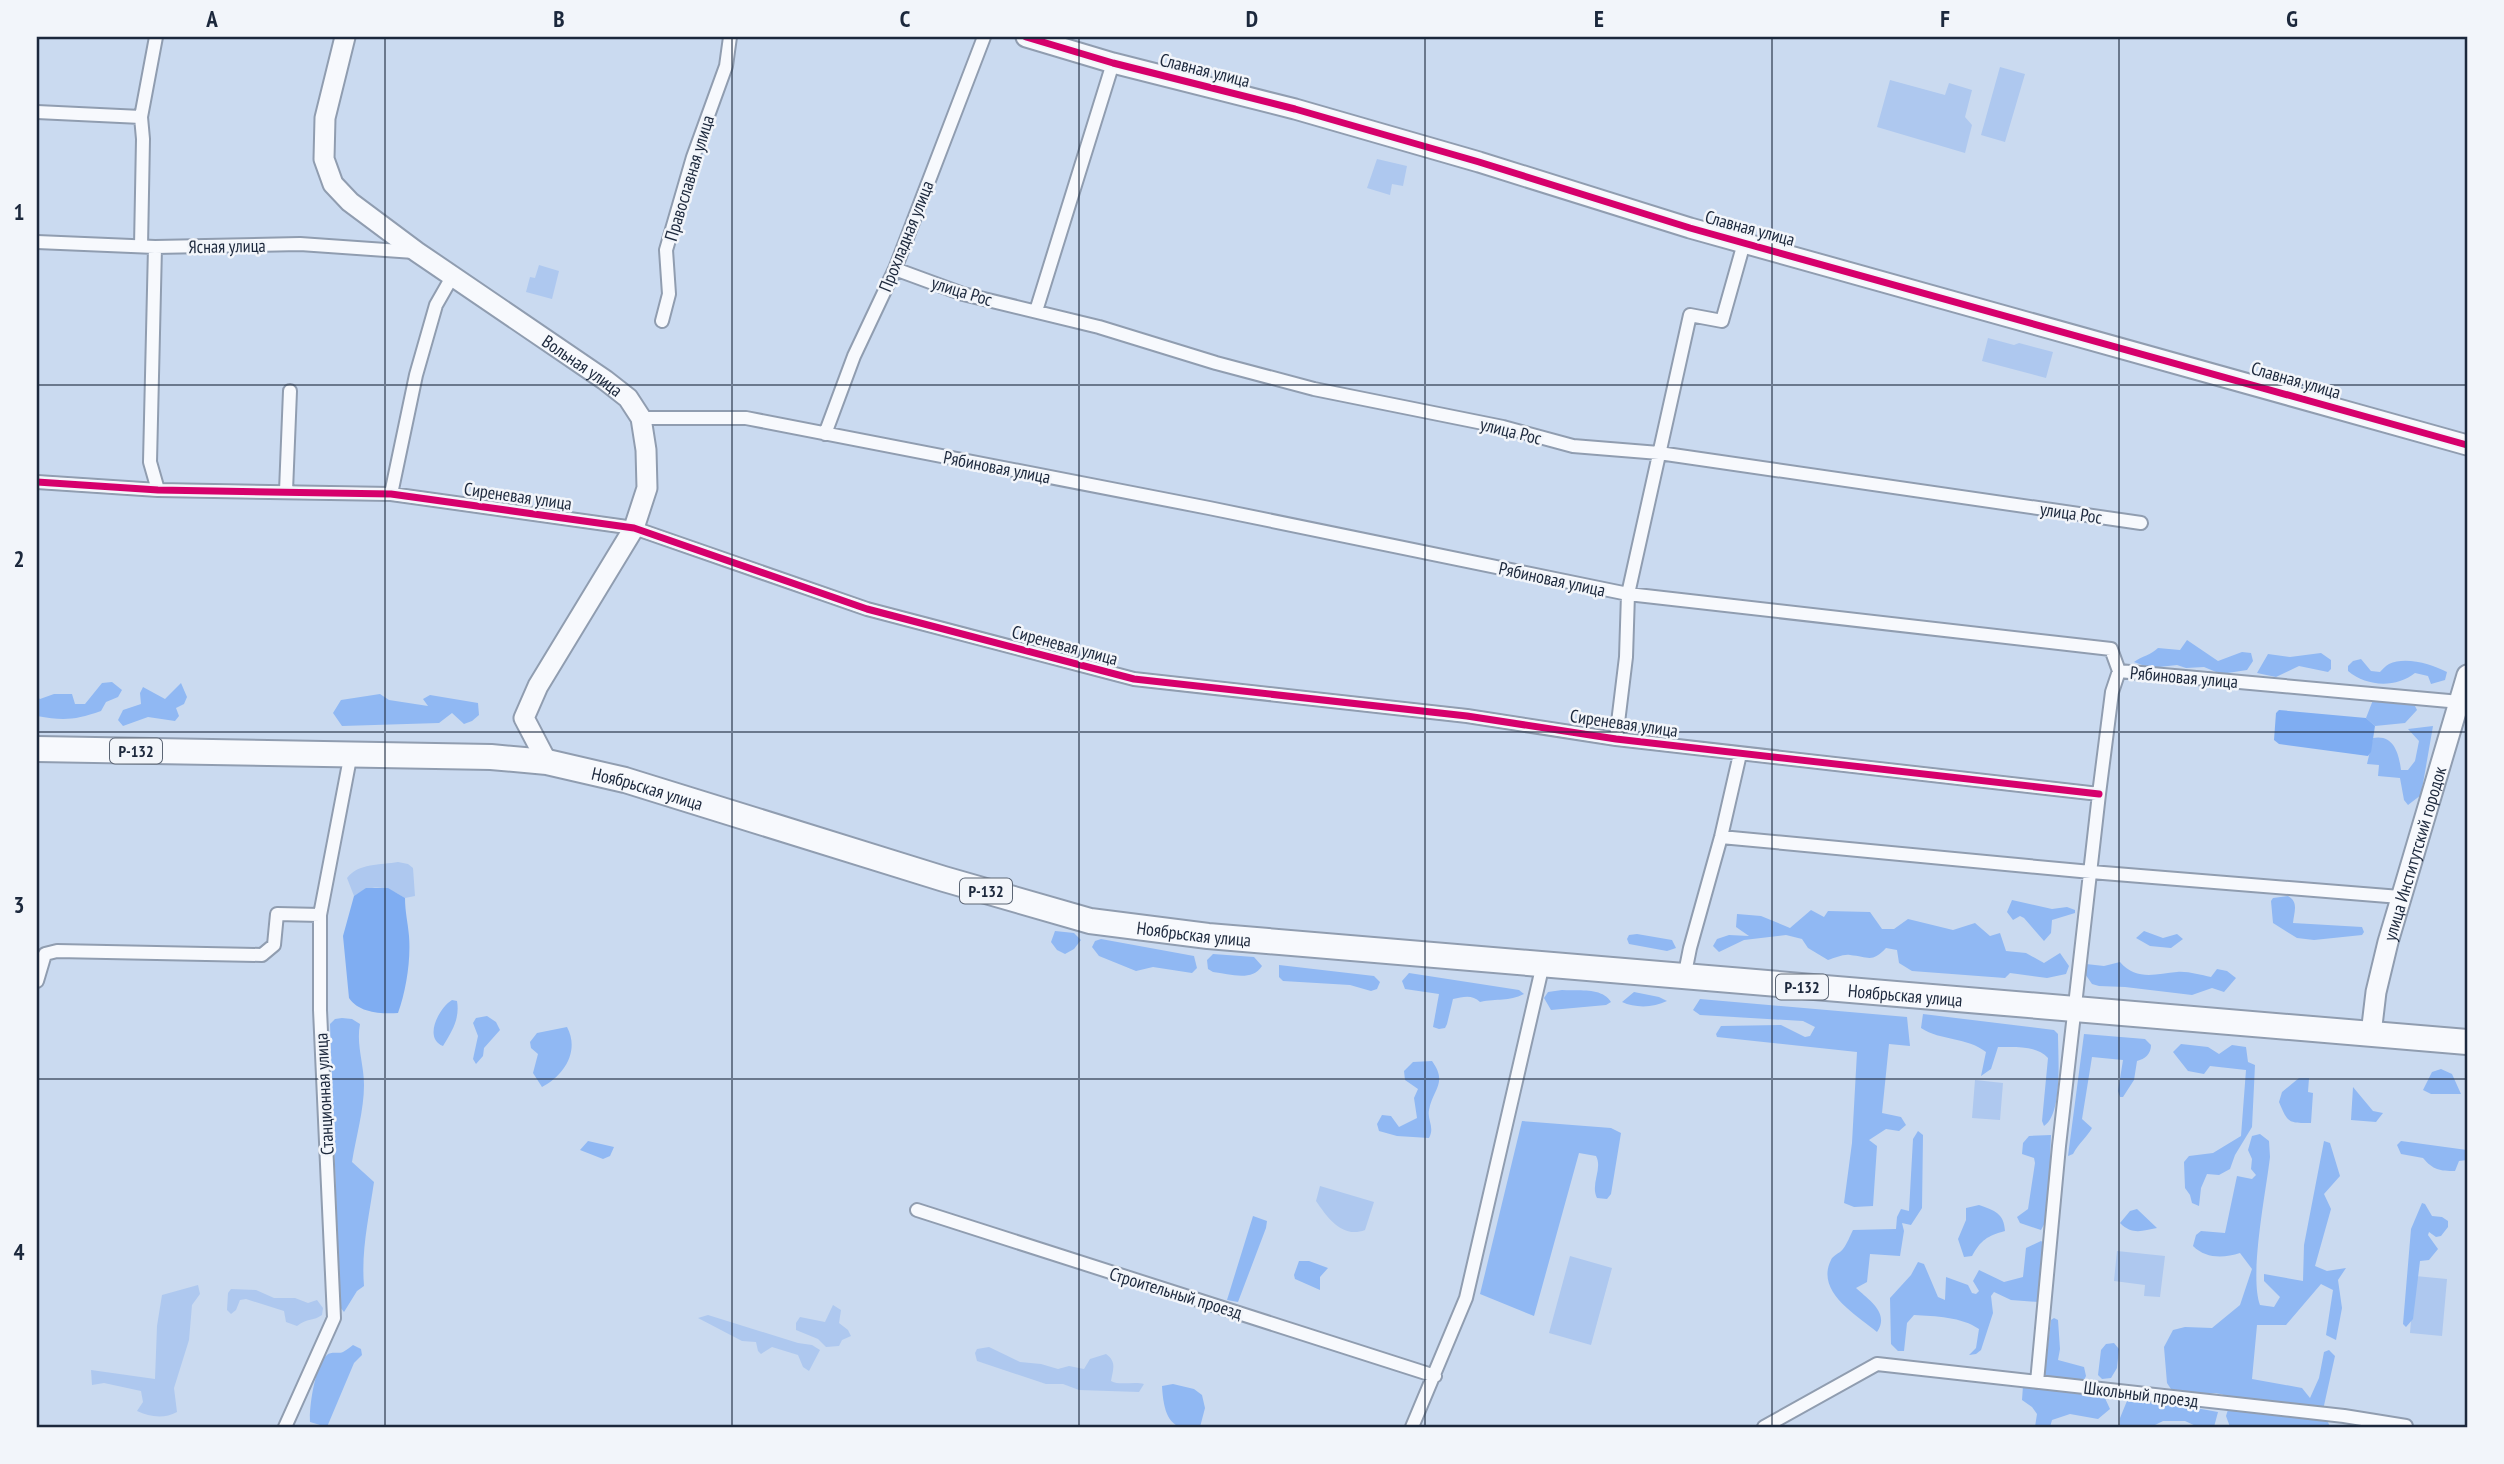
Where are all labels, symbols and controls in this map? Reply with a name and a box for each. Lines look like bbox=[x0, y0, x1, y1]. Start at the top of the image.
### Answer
text: A bbox=[205, 4, 218, 33]
text: B bbox=[553, 4, 565, 33]
text: C bbox=[900, 4, 911, 33]
text: D bbox=[1246, 4, 1258, 33]
text: E bbox=[1594, 4, 1604, 33]
text: F bbox=[1940, 4, 1950, 33]
text: G bbox=[2286, 4, 2298, 33]
street label: Славная улица bbox=[1158, 48, 1252, 92]
street label: Православная улица bbox=[659, 112, 719, 244]
street label: Прохладная улица bbox=[873, 177, 939, 295]
text: 1 bbox=[14, 197, 25, 226]
street label: Славная улица bbox=[1703, 205, 1797, 251]
street label: Ясная улица bbox=[188, 234, 266, 258]
street label: улица Рос bbox=[929, 271, 996, 311]
street label: Вольная улица bbox=[538, 329, 628, 401]
street label: Славная улица bbox=[2249, 356, 2343, 404]
street label: улица Рос bbox=[1478, 412, 1545, 450]
street label: Рябиновая улица bbox=[942, 445, 1052, 489]
street label: Сиреневая улица bbox=[463, 477, 573, 515]
street label: улица Рос bbox=[2038, 497, 2104, 529]
text: 2 bbox=[14, 544, 25, 573]
street label: Рябиновая улица bbox=[1497, 556, 1607, 602]
street label: Сиреневая улица bbox=[1010, 620, 1120, 670]
street label: Рябиновая улица bbox=[2129, 661, 2239, 693]
street label: Сиреневая улица bbox=[1569, 704, 1679, 742]
road number: Р-132 bbox=[110, 738, 162, 764]
street label: Ноябрьская улица bbox=[589, 761, 706, 815]
street label: улица Институтский городок bbox=[2378, 764, 2451, 943]
road number: Р-132 bbox=[960, 878, 1012, 904]
text: 3 bbox=[14, 890, 25, 919]
street label: Ноябрьская улица bbox=[1135, 916, 1252, 951]
road number: Р-132 bbox=[1776, 974, 1828, 1000]
street label: Ноябрьская улица bbox=[1847, 978, 1964, 1011]
street label: Станционная улица bbox=[309, 1032, 339, 1156]
text: 4 bbox=[14, 1237, 25, 1266]
street label: Строительный проезд bbox=[1107, 1262, 1245, 1324]
street label: Школьный проезд bbox=[2082, 1376, 2200, 1412]

